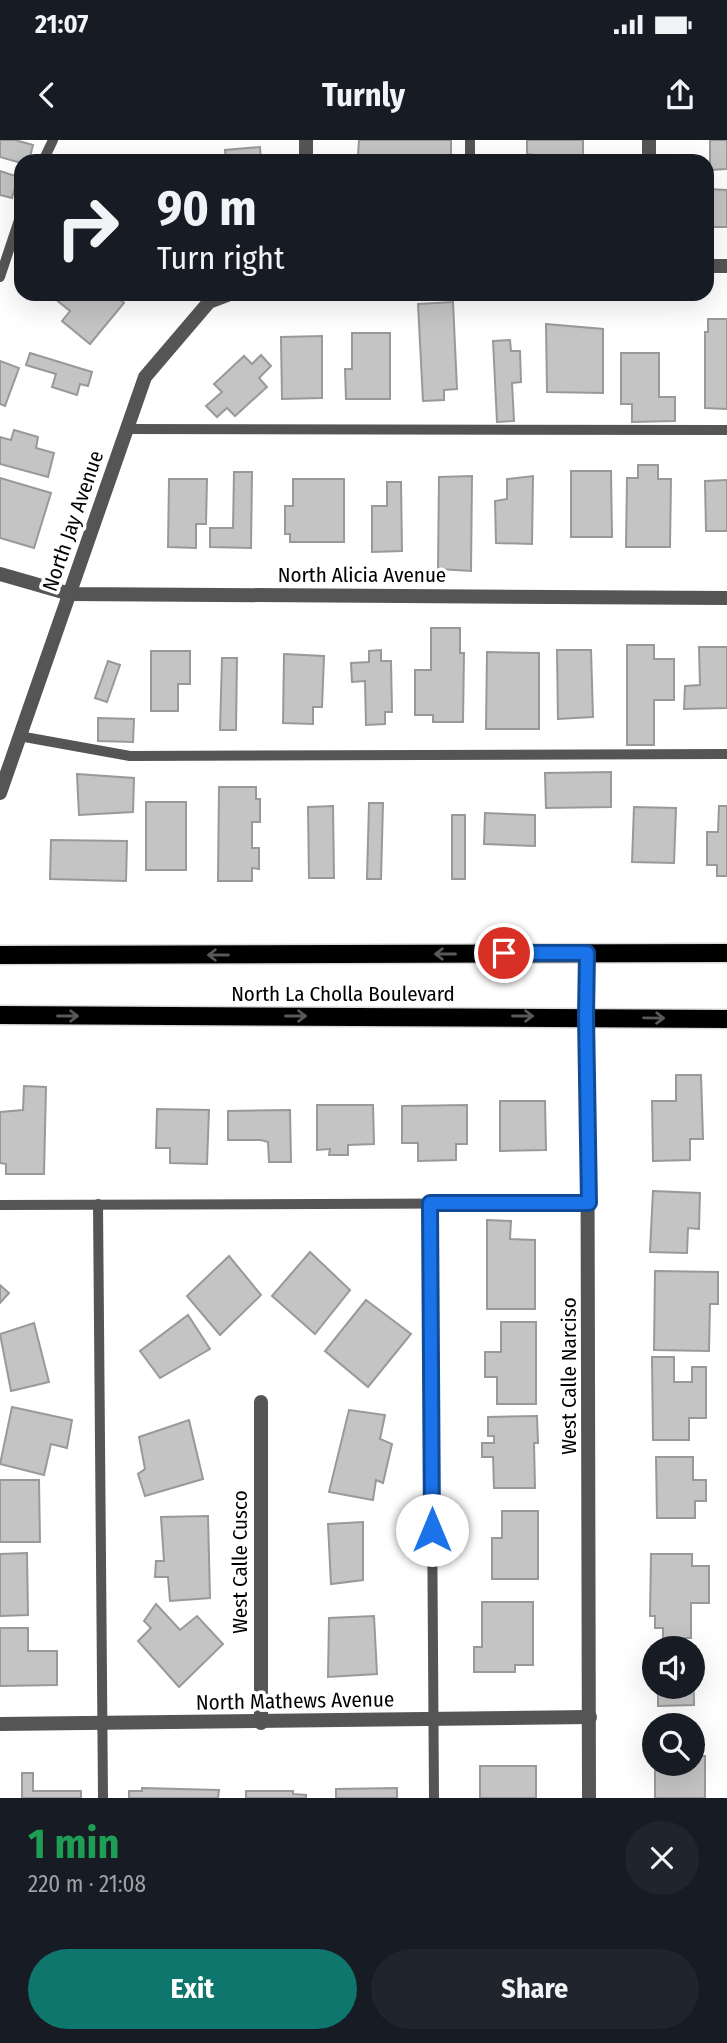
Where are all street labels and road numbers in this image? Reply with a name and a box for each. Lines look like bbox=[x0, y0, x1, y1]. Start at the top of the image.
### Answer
street label: North Jay Avenue bbox=[37, 447, 109, 595]
street label: North Alicia Avenue bbox=[278, 562, 446, 588]
street label: North La Cholla Boulevard bbox=[231, 981, 455, 1007]
street label: West Calle Narciso bbox=[556, 1297, 582, 1455]
street label: West Calle Cusco bbox=[227, 1490, 253, 1634]
street label: North Mathews Avenue bbox=[196, 1686, 394, 1716]

